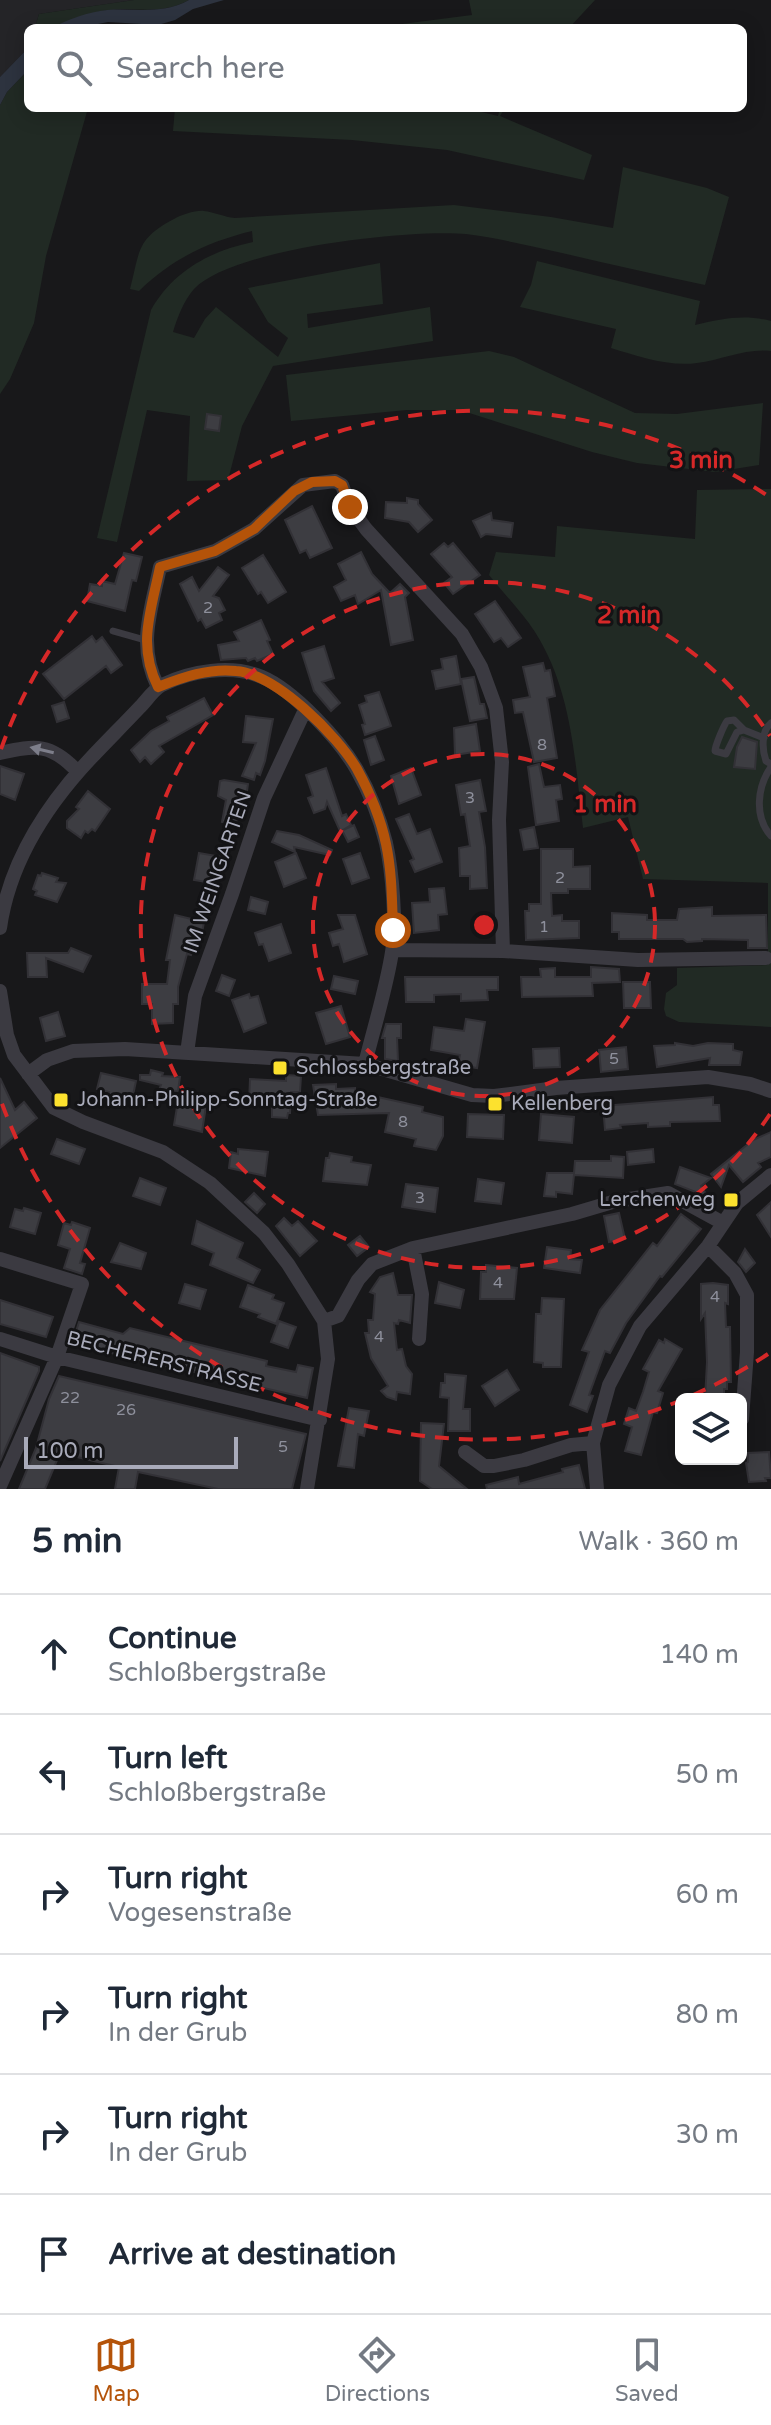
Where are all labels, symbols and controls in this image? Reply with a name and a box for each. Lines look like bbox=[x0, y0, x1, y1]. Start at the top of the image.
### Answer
search box bbox=[24, 24, 747, 112]
icon: search bbox=[52, 46, 96, 90]
text: Search here bbox=[116, 50, 285, 87]
text: 3 min bbox=[669, 446, 733, 475]
route end bbox=[332, 489, 368, 525]
house number: 2 bbox=[203, 598, 213, 618]
text: 2 min bbox=[597, 601, 661, 630]
house number: 8 bbox=[537, 735, 547, 755]
one-way arrow bbox=[30, 743, 55, 756]
street label: IM WEINGARTEN bbox=[179, 788, 257, 956]
house number: 3 bbox=[465, 788, 475, 808]
text: 1 min bbox=[573, 790, 637, 819]
house number: 2 bbox=[555, 868, 565, 888]
centre of rings bbox=[470, 911, 498, 939]
route start bbox=[375, 912, 411, 948]
house number: 1 bbox=[539, 917, 549, 937]
house number: 5 bbox=[609, 1049, 619, 1069]
place label: Schlossbergstraße bbox=[296, 1056, 471, 1080]
marker: Schlossbergstraße bbox=[271, 1059, 289, 1077]
place label: Johann-Philipp-Sonntag-Straße bbox=[77, 1088, 378, 1112]
marker: Johann-Philipp-Sonntag-Straße bbox=[52, 1091, 70, 1109]
place label: Kellenberg bbox=[511, 1092, 613, 1116]
marker: Kellenberg bbox=[486, 1095, 504, 1113]
house number: 8 bbox=[398, 1112, 408, 1132]
house number: 3 bbox=[415, 1188, 425, 1208]
place label: Lerchenweg bbox=[599, 1188, 715, 1212]
marker: Lerchenweg bbox=[722, 1191, 740, 1209]
house number: 4 bbox=[493, 1273, 503, 1293]
house number: 4 bbox=[710, 1287, 720, 1307]
street label: BECHERERSTRASSE bbox=[64, 1326, 264, 1398]
house number: 4 bbox=[374, 1327, 384, 1347]
house number: 22 bbox=[60, 1388, 80, 1408]
map controls bbox=[675, 1393, 747, 1465]
button: layers bbox=[675, 1393, 747, 1465]
house number: 26 bbox=[116, 1400, 136, 1420]
scale bar bbox=[24, 1433, 238, 1469]
house number: 5 bbox=[278, 1437, 288, 1457]
text: 100 m bbox=[36, 1438, 103, 1464]
text: 5 min bbox=[32, 1521, 123, 1562]
text: Walk · 360 m bbox=[579, 1526, 739, 1557]
text: Continue bbox=[108, 1620, 237, 1657]
icon: ahead bbox=[32, 1632, 76, 1676]
text: 140 m bbox=[659, 1639, 739, 1670]
text: Schloßbergstraße bbox=[108, 1657, 326, 1688]
text: Turn left bbox=[108, 1740, 227, 1777]
icon: left bbox=[32, 1752, 76, 1796]
text: 50 m bbox=[676, 1759, 739, 1790]
text: Schloßbergstraße bbox=[108, 1777, 326, 1808]
text: Turn right bbox=[108, 1860, 248, 1897]
icon: right bbox=[32, 1872, 76, 1916]
text: 60 m bbox=[676, 1879, 739, 1910]
text: Vogesenstraße bbox=[108, 1897, 292, 1928]
text: Turn right bbox=[108, 1980, 248, 2017]
icon: right bbox=[32, 1992, 76, 2036]
text: 80 m bbox=[676, 1999, 739, 2030]
text: In der Grub bbox=[108, 2017, 247, 2048]
text: Turn right bbox=[108, 2100, 248, 2137]
icon: right bbox=[32, 2112, 76, 2156]
text: 30 m bbox=[676, 2119, 739, 2150]
text: In der Grub bbox=[108, 2137, 247, 2168]
icon: arrive bbox=[32, 2232, 76, 2276]
text: Arrive at destination bbox=[108, 2236, 396, 2273]
tab: Map bbox=[92, 2333, 140, 2407]
tab: Directions bbox=[325, 2333, 430, 2407]
tab: Saved bbox=[615, 2333, 679, 2407]

